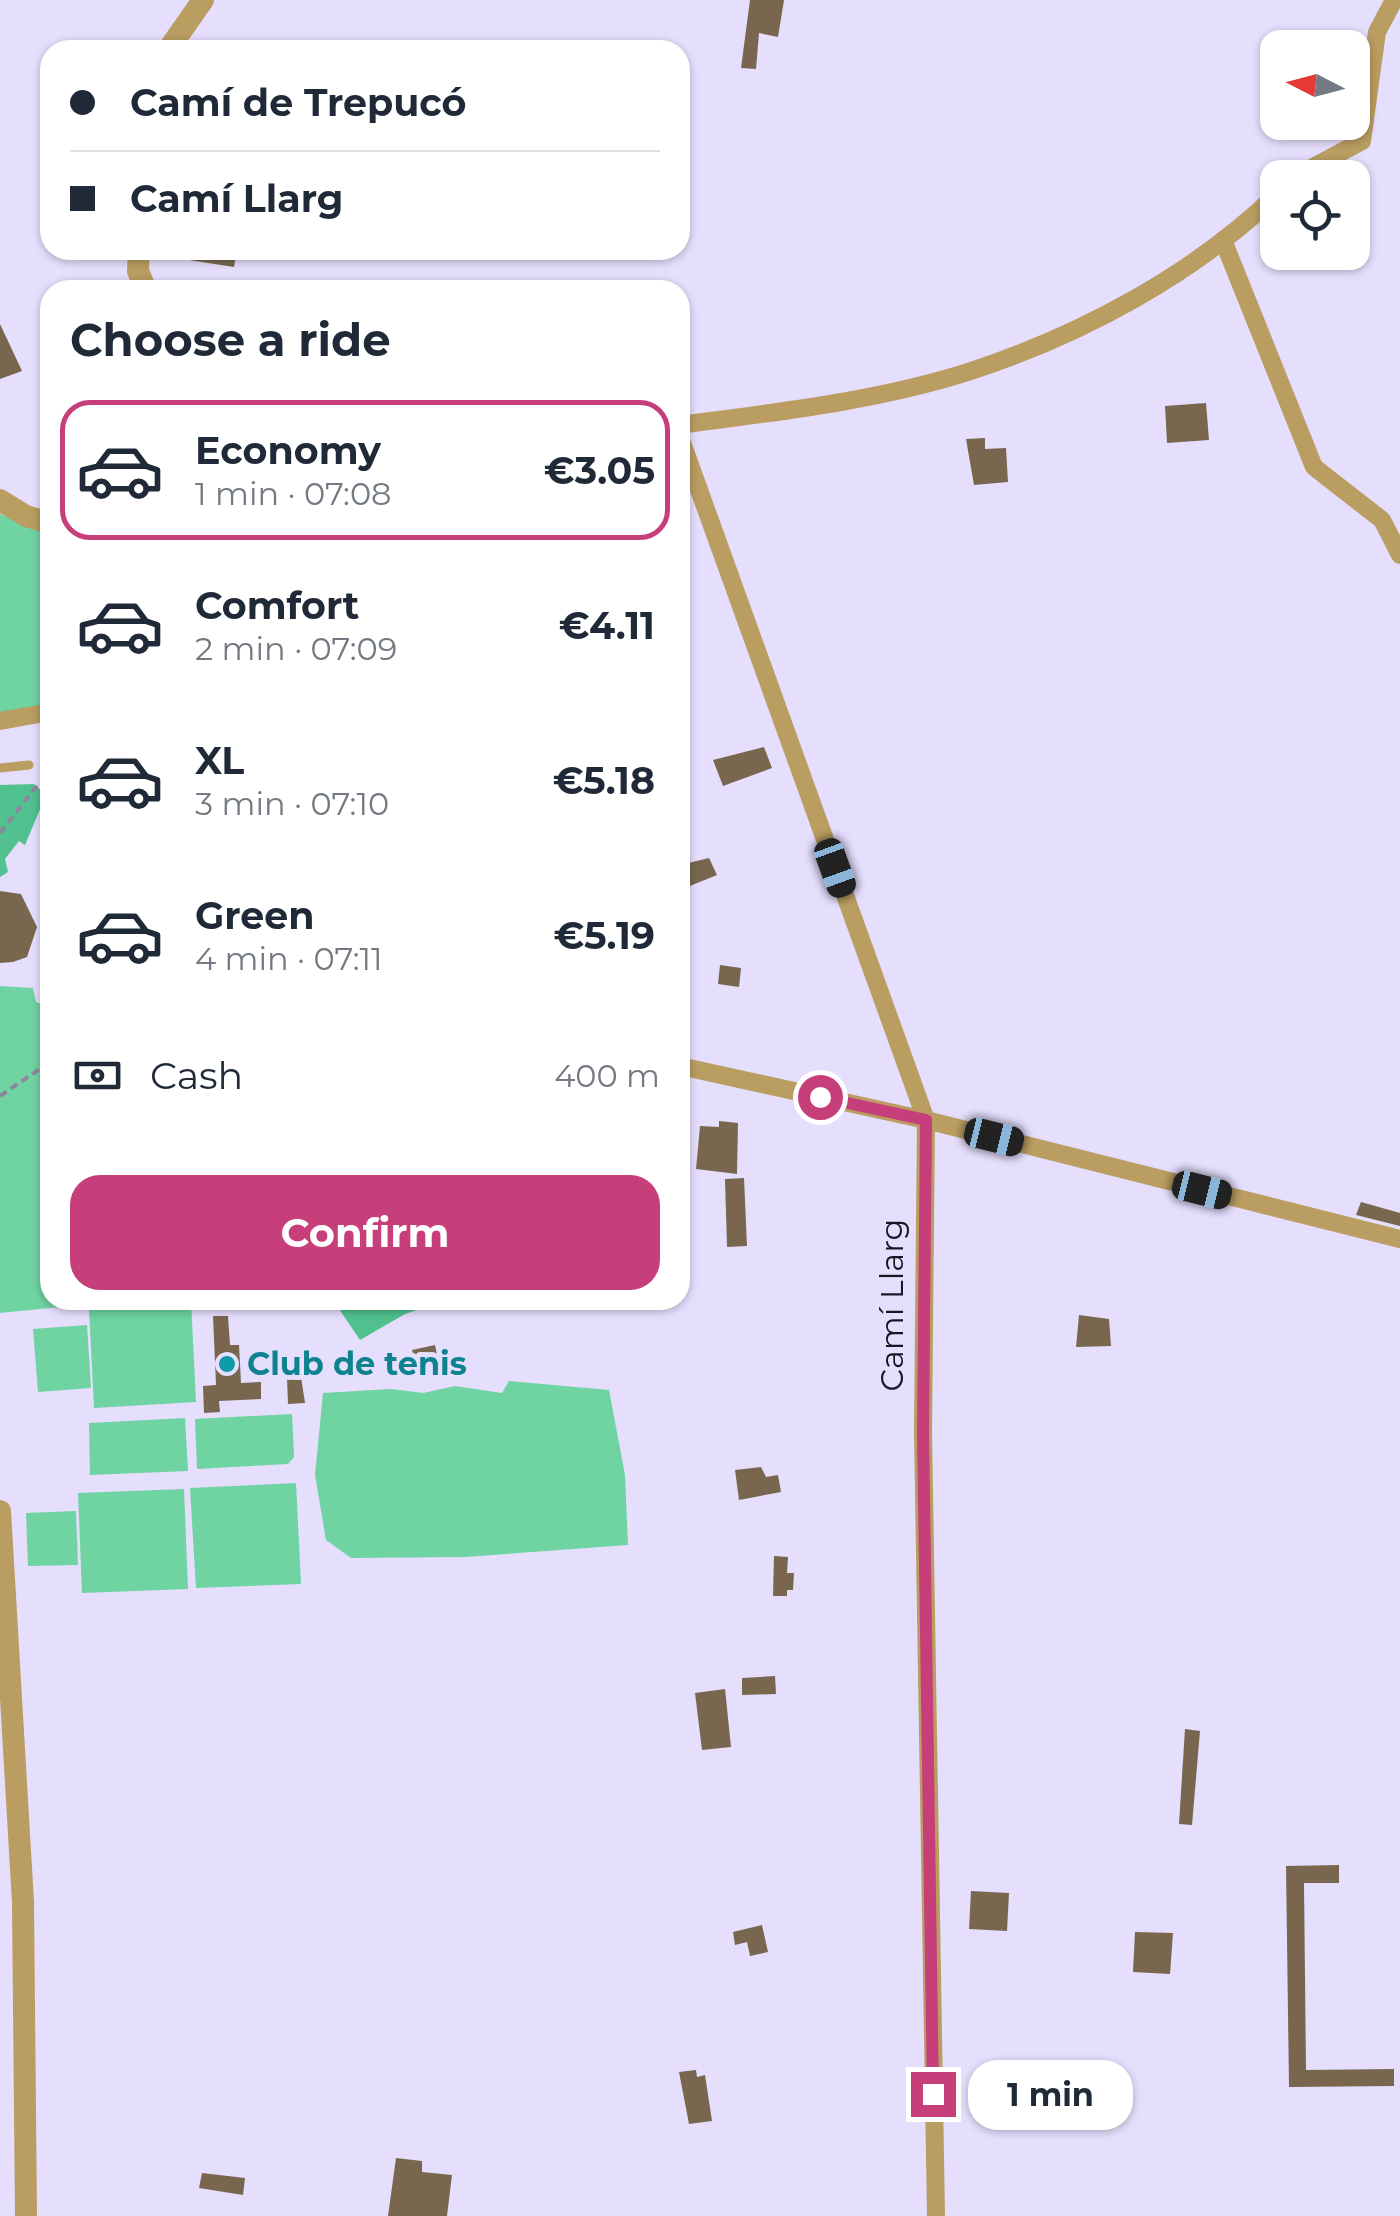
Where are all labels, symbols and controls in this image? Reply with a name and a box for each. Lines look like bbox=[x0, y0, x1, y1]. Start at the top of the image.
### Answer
north arrow bbox=[1260, 30, 1370, 140]
map controls bbox=[1260, 30, 1370, 270]
text: Camí de Trepucó bbox=[130, 79, 466, 126]
button: locate bbox=[1260, 160, 1370, 270]
text: Camí Llarg bbox=[130, 175, 343, 222]
text: Choose a ride bbox=[70, 312, 391, 367]
icon: car bbox=[75, 425, 165, 515]
text: Economy bbox=[195, 427, 381, 474]
text: €3.05 bbox=[544, 447, 655, 494]
text: 1 min · 07:08 bbox=[195, 474, 392, 513]
icon: car bbox=[75, 580, 165, 670]
text: Comfort bbox=[195, 582, 359, 629]
text: €4.11 bbox=[559, 602, 655, 649]
text: 2 min · 07:09 bbox=[195, 629, 397, 668]
icon: car bbox=[75, 735, 165, 825]
text: XL bbox=[195, 737, 244, 784]
text: €5.18 bbox=[553, 757, 655, 804]
text: 3 min · 07:10 bbox=[195, 784, 389, 823]
car bbox=[811, 835, 859, 901]
icon: car bbox=[75, 890, 165, 980]
text: Green bbox=[195, 892, 315, 939]
text: €5.19 bbox=[554, 912, 655, 959]
text: 4 min · 07:11 bbox=[195, 939, 383, 978]
icon: cash bbox=[70, 1048, 125, 1103]
text: Cash bbox=[150, 1052, 243, 1099]
text: 400 m bbox=[554, 1056, 660, 1095]
route start bbox=[798, 1075, 843, 1120]
car bbox=[961, 1115, 1027, 1159]
car bbox=[1169, 1168, 1235, 1212]
button: Confirm bbox=[70, 1175, 660, 1290]
street label: Camí Llarg bbox=[872, 1219, 911, 1391]
place label: Club de tenis bbox=[247, 1344, 467, 1383]
marker: Club de tenis bbox=[216, 1353, 238, 1375]
callout: 1 min bbox=[968, 2059, 1133, 2129]
route end bbox=[911, 2072, 956, 2117]
text: 1 min bbox=[1007, 2075, 1094, 2114]

